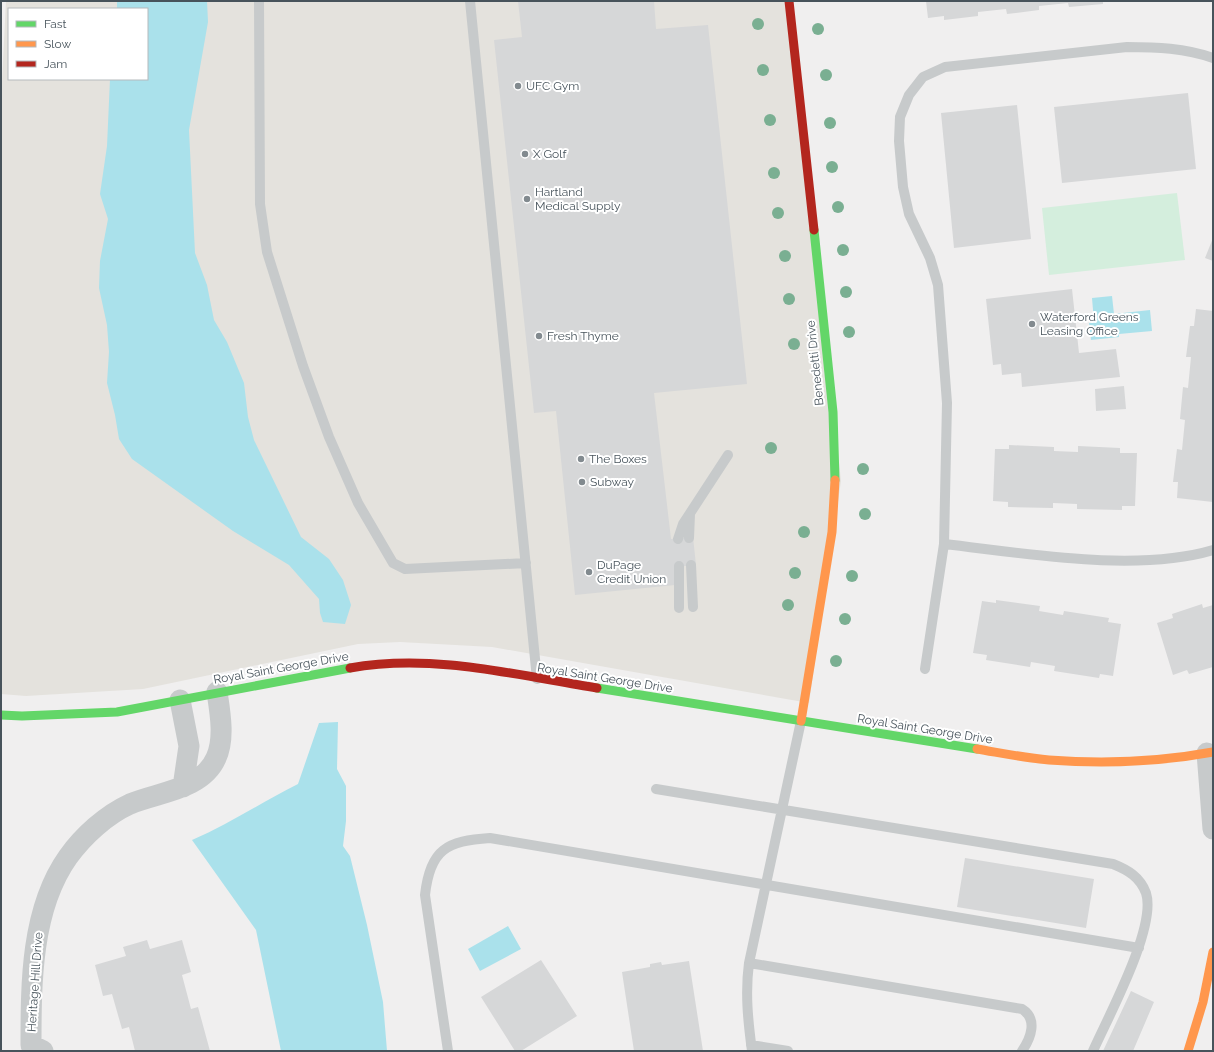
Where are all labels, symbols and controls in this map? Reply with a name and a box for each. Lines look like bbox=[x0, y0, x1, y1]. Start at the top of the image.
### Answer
legend bbox=[8, 8, 148, 80]
text: Fast bbox=[44, 17, 67, 31]
text: Slow bbox=[44, 37, 71, 51]
text: Jam bbox=[44, 57, 67, 71]
place label: UFC Gym bbox=[526, 79, 579, 93]
marker: UFC Gym bbox=[513, 81, 523, 91]
place label: X Golf bbox=[533, 147, 568, 161]
marker: X Golf bbox=[520, 149, 530, 159]
place label: Hartland Medical Supply bbox=[535, 185, 621, 213]
marker: Hartland Medical Supply bbox=[522, 194, 532, 204]
place label: Waterford Greens Leasing Office bbox=[1040, 310, 1139, 338]
marker: Waterford Greens Leasing Office bbox=[1027, 319, 1037, 329]
street label: Benedetti Drive bbox=[804, 320, 826, 406]
place label: Fresh Thyme bbox=[547, 329, 619, 343]
marker: Fresh Thyme bbox=[534, 331, 544, 341]
place label: The Boxes bbox=[589, 452, 647, 466]
marker: The Boxes bbox=[576, 454, 586, 464]
place label: Subway bbox=[590, 475, 635, 489]
marker: Subway bbox=[577, 477, 587, 487]
place label: DuPage Credit Union bbox=[597, 558, 666, 586]
marker: DuPage Credit Union bbox=[584, 567, 594, 577]
street label: Royal Saint George Drive bbox=[212, 649, 350, 687]
street label: Royal Saint George Drive bbox=[536, 660, 674, 696]
street label: Royal Saint George Drive bbox=[856, 711, 994, 747]
street label: Heritage Hill Drive bbox=[25, 932, 45, 1032]

